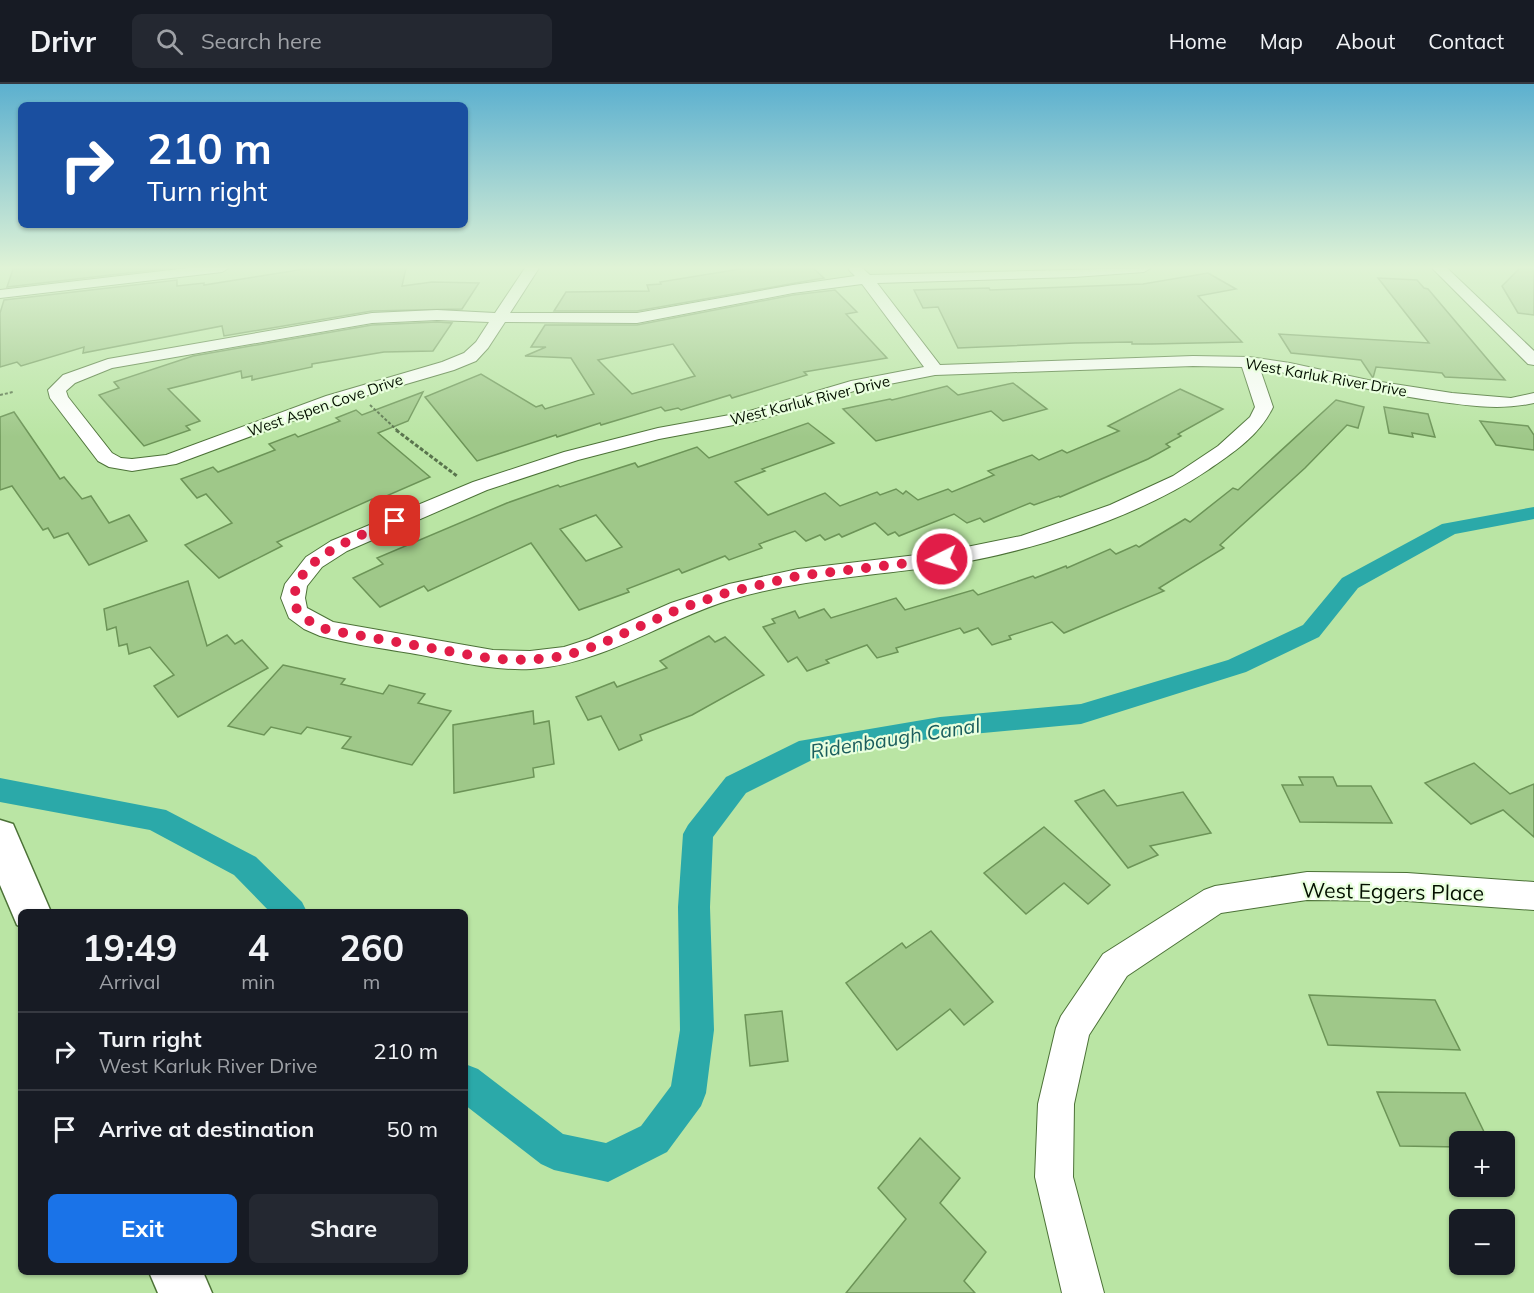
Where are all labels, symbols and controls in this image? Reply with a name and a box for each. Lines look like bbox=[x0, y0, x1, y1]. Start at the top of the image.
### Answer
search box bbox=[132, 14, 552, 68]
text: Drivr bbox=[30, 24, 96, 59]
icon: search bbox=[153, 25, 186, 58]
text: Search here bbox=[201, 27, 322, 55]
text: Home bbox=[1169, 28, 1227, 54]
text: Map bbox=[1260, 28, 1303, 54]
text: About bbox=[1336, 28, 1395, 54]
text: Contact bbox=[1428, 28, 1504, 54]
text: 210 m bbox=[147, 122, 272, 175]
icon: right bbox=[48, 126, 126, 204]
text: Turn right bbox=[147, 174, 267, 208]
street label: West Karluk River Drive bbox=[1244, 353, 1408, 401]
street label: West Aspen Cove Drive bbox=[245, 369, 405, 441]
street label: West Karluk River Drive bbox=[728, 371, 892, 429]
pin bbox=[369, 495, 420, 546]
icon: arrive bbox=[378, 504, 411, 537]
position arrow bbox=[910, 527, 974, 591]
water label: Ridenbaugh Canal bbox=[808, 712, 982, 764]
street label: West Eggers Place bbox=[1302, 876, 1484, 906]
text: 19:49 bbox=[82, 925, 177, 970]
text: 4 bbox=[247, 925, 269, 970]
text: 260 bbox=[339, 925, 404, 970]
text: Arrival bbox=[99, 969, 160, 994]
text: min bbox=[241, 969, 275, 994]
text: m bbox=[363, 969, 380, 994]
text: Turn right bbox=[99, 1025, 202, 1053]
icon: right bbox=[48, 1035, 81, 1068]
text: 210 m bbox=[373, 1037, 438, 1065]
text: West Karluk River Drive bbox=[99, 1053, 318, 1078]
icon: arrive bbox=[48, 1113, 81, 1146]
text: Arrive at destination bbox=[99, 1115, 314, 1143]
text: 50 m bbox=[387, 1115, 438, 1143]
map controls bbox=[1449, 1131, 1515, 1275]
button: + bbox=[1449, 1131, 1515, 1197]
button: Exit bbox=[48, 1194, 237, 1263]
button: Share bbox=[249, 1194, 438, 1263]
button: − bbox=[1449, 1209, 1515, 1275]

